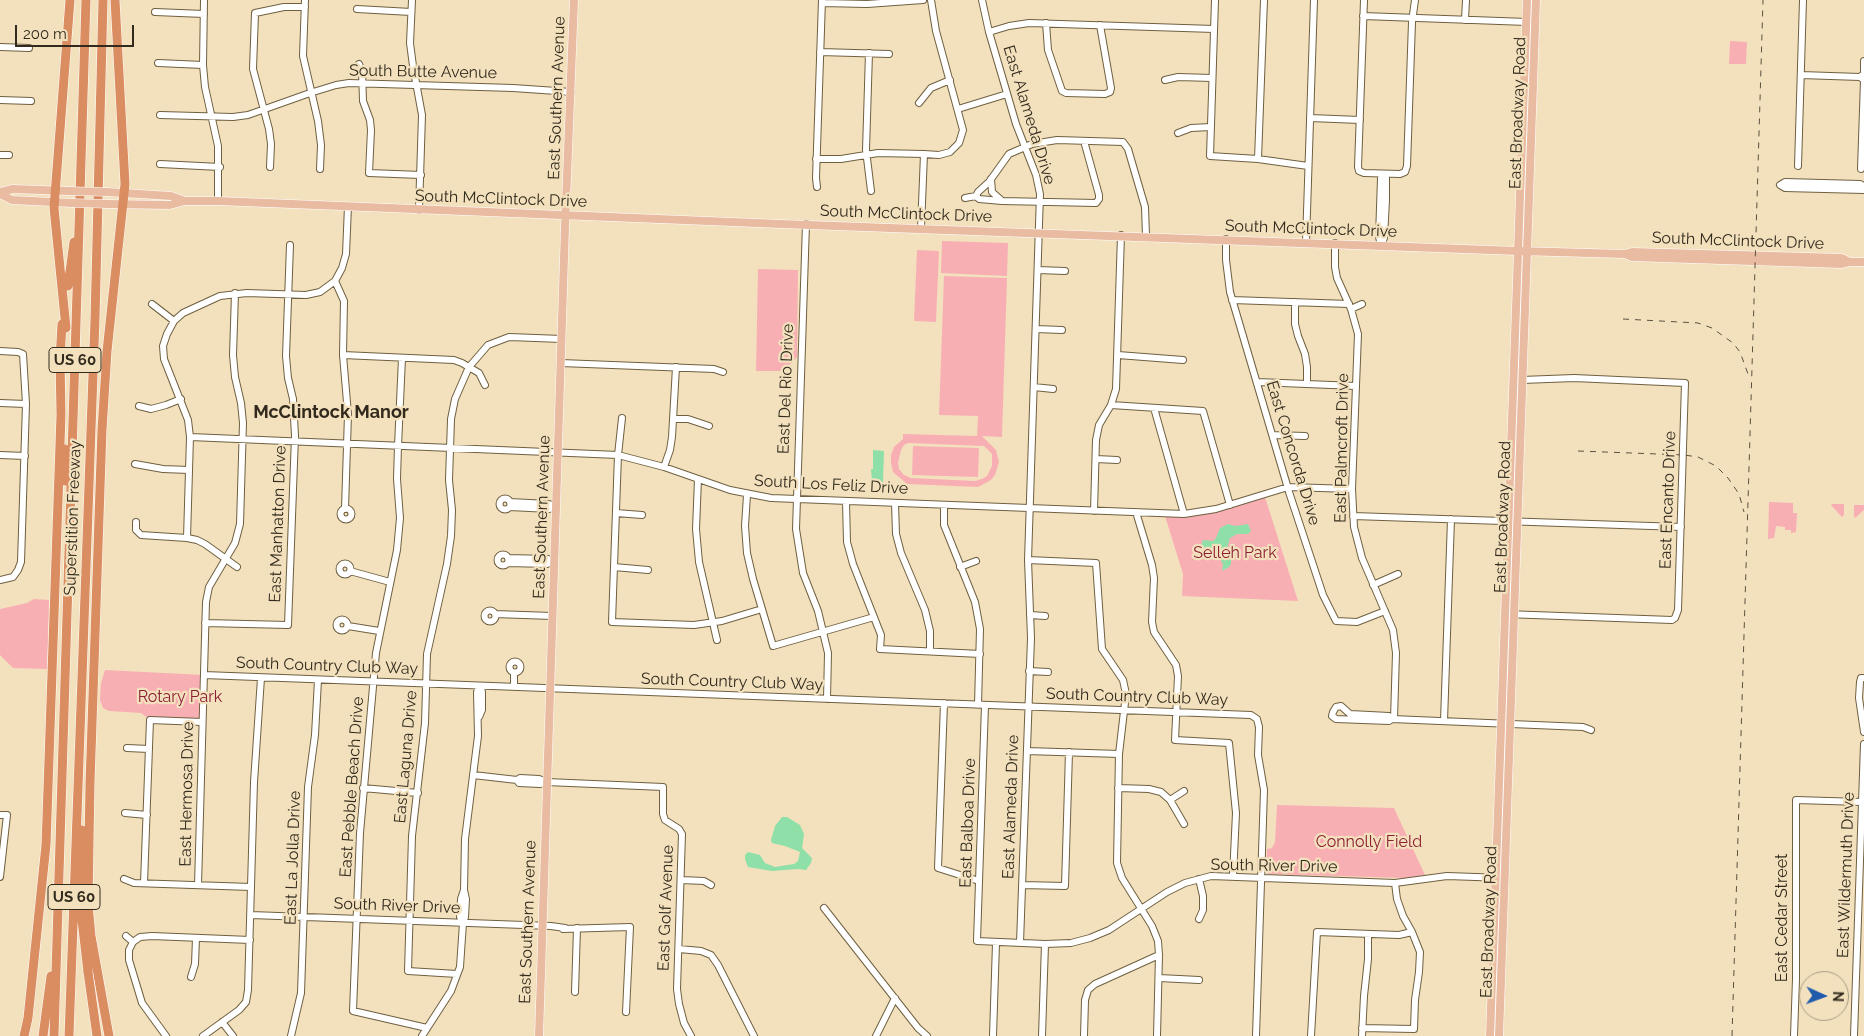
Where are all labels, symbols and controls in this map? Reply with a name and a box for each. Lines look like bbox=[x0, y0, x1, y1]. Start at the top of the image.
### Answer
scale bar bbox=[18, 15, 136, 47]
street label: East Southern Avenue bbox=[545, 16, 569, 180]
text: 200 m bbox=[23, 25, 67, 43]
street label: East Broadway Road bbox=[1506, 37, 1530, 189]
street label: East Alameda Drive bbox=[999, 43, 1059, 187]
street label: South Butte Avenue bbox=[349, 61, 497, 83]
street label: South McClintock Drive bbox=[414, 186, 588, 212]
street label: South McClintock Drive bbox=[819, 201, 993, 227]
street label: South McClintock Drive bbox=[1224, 216, 1398, 242]
street label: South McClintock Drive bbox=[1651, 228, 1825, 254]
street label: East Del Rio Drive bbox=[774, 323, 798, 455]
road number: US 60 bbox=[49, 348, 101, 372]
street label: East Palmcroft Drive bbox=[1331, 373, 1353, 523]
street label: East Concorda Drive bbox=[1262, 378, 1324, 528]
district label: McClintock Manor bbox=[253, 402, 409, 424]
street label: East Encanto Drive bbox=[1656, 431, 1680, 569]
street label: East Southern Avenue bbox=[530, 435, 554, 599]
street label: Superstition Freeway bbox=[61, 440, 85, 596]
street label: East Broadway Road bbox=[1491, 441, 1515, 593]
street label: East Manhatton Drive bbox=[266, 445, 290, 603]
street label: South Los Feliz Drive bbox=[753, 471, 909, 499]
park label: Selleh Park bbox=[1193, 543, 1277, 563]
street label: South Country Club Way bbox=[236, 653, 418, 679]
street label: South Country Club Way bbox=[641, 669, 823, 695]
street label: South Country Club Way bbox=[1046, 684, 1228, 710]
park label: Rotary Park bbox=[138, 687, 222, 707]
street label: East Laguna Drive bbox=[391, 690, 421, 824]
street label: East Pebble Beach Drive bbox=[336, 696, 368, 878]
street label: East Hermosa Drive bbox=[176, 721, 198, 867]
street label: East Alameda Drive bbox=[999, 734, 1023, 880]
street label: East Balboa Drive bbox=[956, 758, 980, 888]
street label: East La Jolla Drive bbox=[281, 790, 305, 926]
street label: East Wildermuth Drive bbox=[1834, 792, 1858, 958]
park label: Connolly Field bbox=[1316, 832, 1422, 852]
street label: East Southern Avenue bbox=[516, 840, 540, 1004]
street label: East Golf Avenue bbox=[654, 844, 678, 972]
street label: East Broadway Road bbox=[1477, 846, 1501, 998]
street label: East Cedar Street bbox=[1772, 854, 1792, 982]
street label: South River Drive bbox=[1210, 855, 1338, 877]
road number: US 60 bbox=[48, 884, 100, 910]
street label: South River Drive bbox=[333, 894, 461, 918]
north arrow bbox=[1799, 971, 1849, 1021]
text: N bbox=[1830, 991, 1846, 1002]

